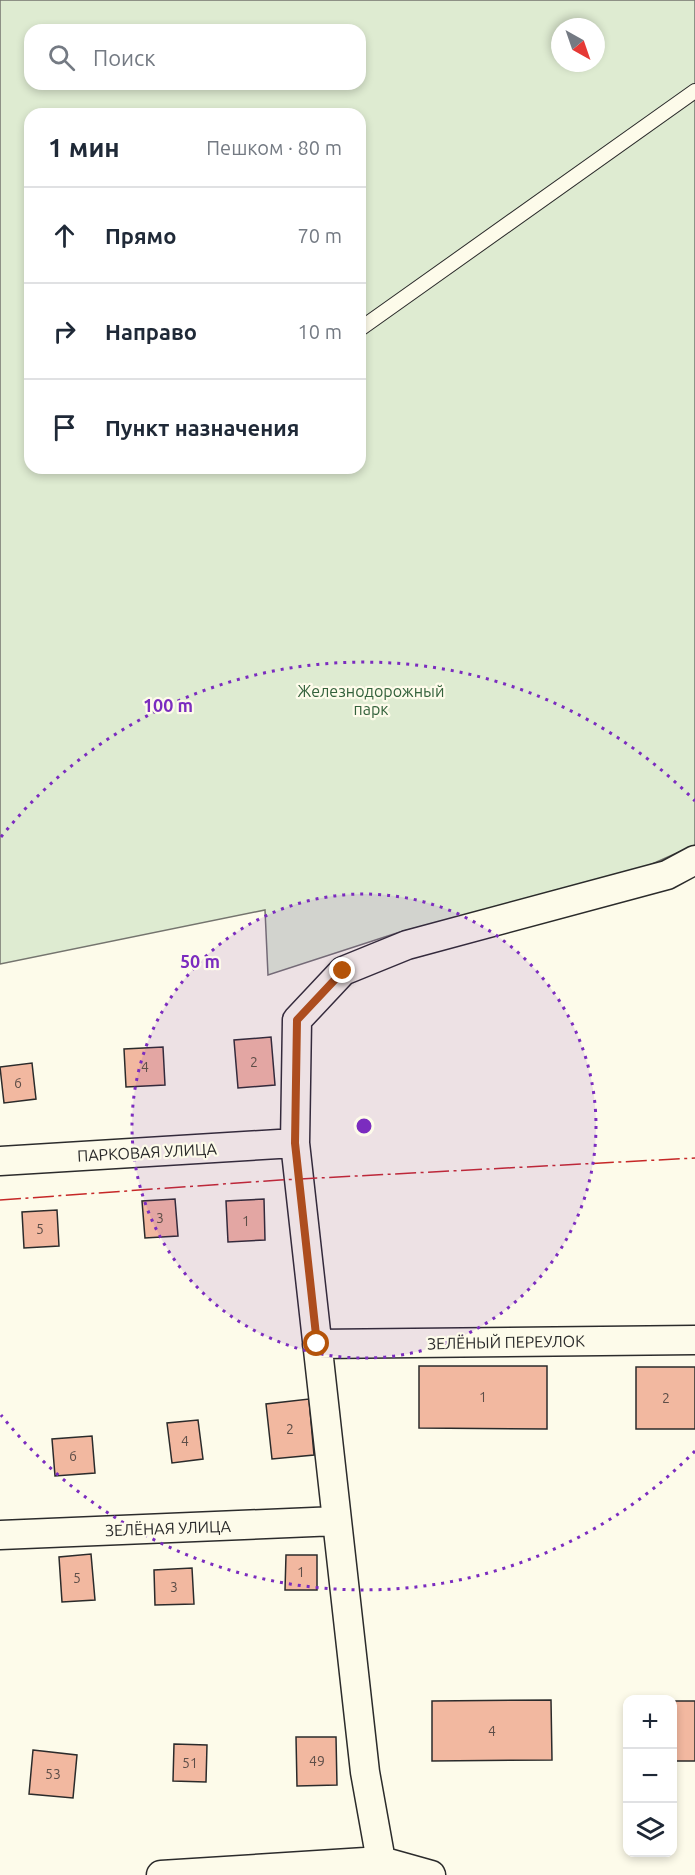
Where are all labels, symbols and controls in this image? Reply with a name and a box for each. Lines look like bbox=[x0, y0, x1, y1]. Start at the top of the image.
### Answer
north arrow bbox=[551, 18, 605, 72]
search box bbox=[24, 24, 366, 90]
icon: search bbox=[45, 41, 78, 74]
text: Поиск bbox=[93, 45, 156, 70]
text: 1 мин bbox=[48, 133, 120, 162]
text: Пешком · 80 m bbox=[206, 136, 342, 159]
icon: ahead bbox=[48, 219, 81, 252]
text: Прямо bbox=[105, 223, 176, 248]
text: 70 m bbox=[298, 224, 342, 247]
icon: right bbox=[48, 315, 81, 348]
text: Направо bbox=[105, 319, 197, 344]
text: 10 m bbox=[298, 320, 342, 343]
icon: arrive bbox=[48, 411, 81, 444]
text: Пункт назначения bbox=[105, 415, 299, 440]
park label: Железнодорожный парк bbox=[298, 682, 444, 718]
text: 100 m bbox=[143, 695, 193, 715]
text: 50 m bbox=[180, 951, 220, 971]
route end bbox=[329, 957, 355, 983]
house number: 2 bbox=[250, 1054, 258, 1070]
house number: 4 bbox=[141, 1059, 149, 1075]
house number: 6 bbox=[14, 1075, 22, 1091]
centre of rings bbox=[354, 1116, 374, 1136]
street label: ПАРКОВАЯ УЛИЦА bbox=[77, 1139, 218, 1165]
house number: 3 bbox=[156, 1210, 164, 1226]
house number: 1 bbox=[242, 1213, 250, 1229]
house number: 5 bbox=[36, 1221, 44, 1237]
route start bbox=[303, 1330, 329, 1356]
street label: ЗЕЛЁНЫЙ ПЕРЕУЛОК bbox=[427, 1331, 585, 1352]
house number: 1 bbox=[479, 1389, 487, 1405]
house number: 2 bbox=[662, 1390, 670, 1406]
house number: 2 bbox=[286, 1421, 294, 1437]
house number: 4 bbox=[181, 1433, 189, 1449]
house number: 6 bbox=[69, 1448, 77, 1464]
street label: ЗЕЛЁНАЯ УЛИЦА bbox=[105, 1517, 232, 1539]
house number: 1 bbox=[297, 1564, 305, 1580]
house number: 5 bbox=[73, 1570, 81, 1586]
house number: 3 bbox=[170, 1579, 178, 1595]
map controls bbox=[623, 1695, 677, 1857]
button: + bbox=[623, 1695, 677, 1749]
house number: 4 bbox=[488, 1723, 496, 1739]
button: − bbox=[623, 1749, 677, 1803]
house number: 49 bbox=[309, 1753, 325, 1769]
house number: 51 bbox=[182, 1755, 198, 1771]
house number: 53 bbox=[45, 1766, 61, 1782]
button: layers bbox=[623, 1803, 677, 1857]

